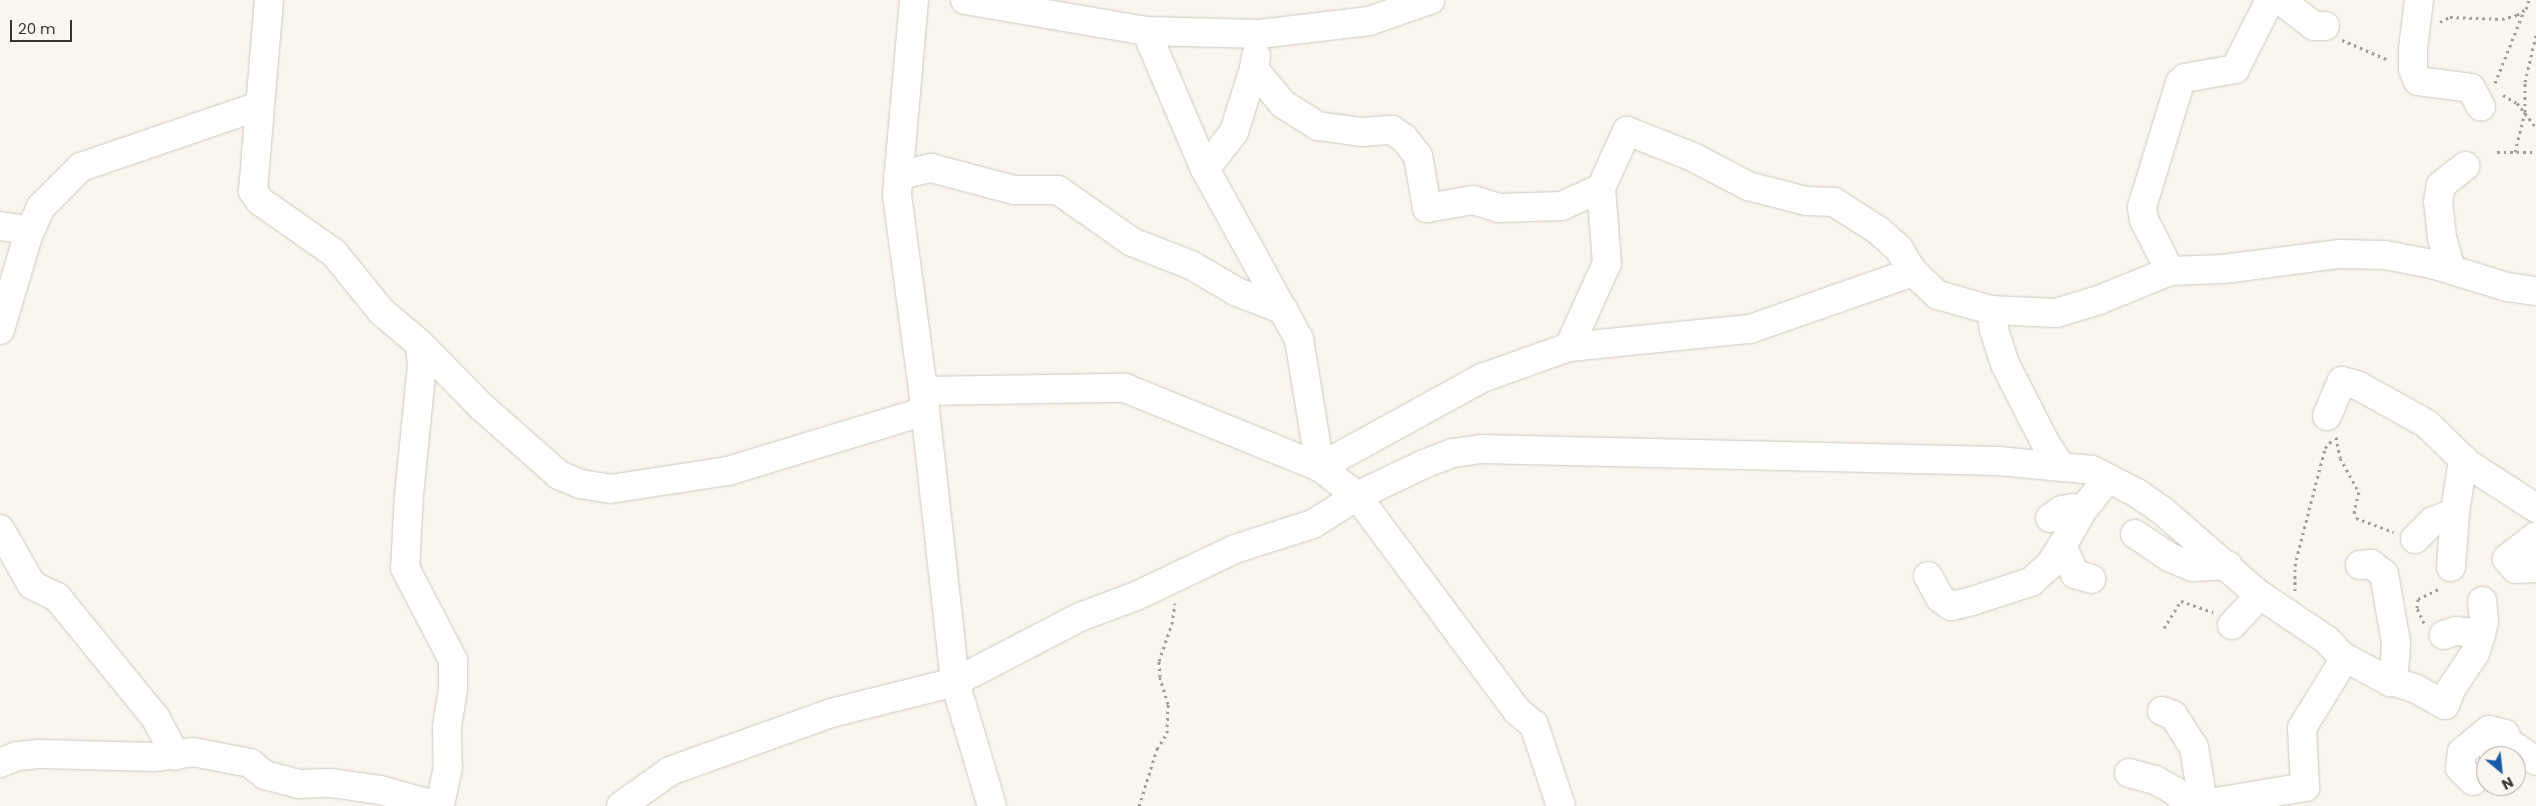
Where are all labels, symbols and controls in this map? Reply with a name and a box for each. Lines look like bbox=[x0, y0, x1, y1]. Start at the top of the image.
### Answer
scale bar bbox=[12, 10, 75, 42]
text: 20 m bbox=[18, 18, 56, 39]
north arrow bbox=[2476, 746, 2526, 796]
text: N bbox=[2498, 772, 2517, 795]

